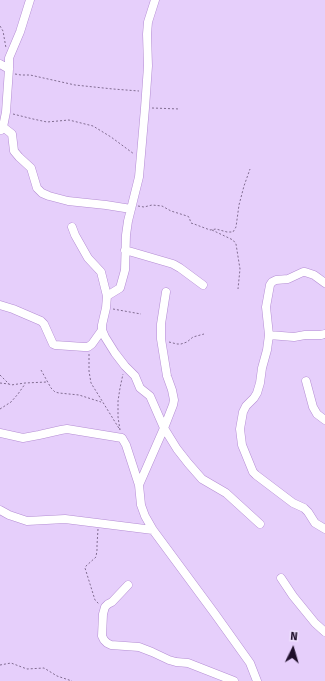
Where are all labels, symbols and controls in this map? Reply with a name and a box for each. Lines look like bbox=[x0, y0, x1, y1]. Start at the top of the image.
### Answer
north arrow bbox=[273, 629, 313, 669]
text: N bbox=[290, 630, 298, 643]

